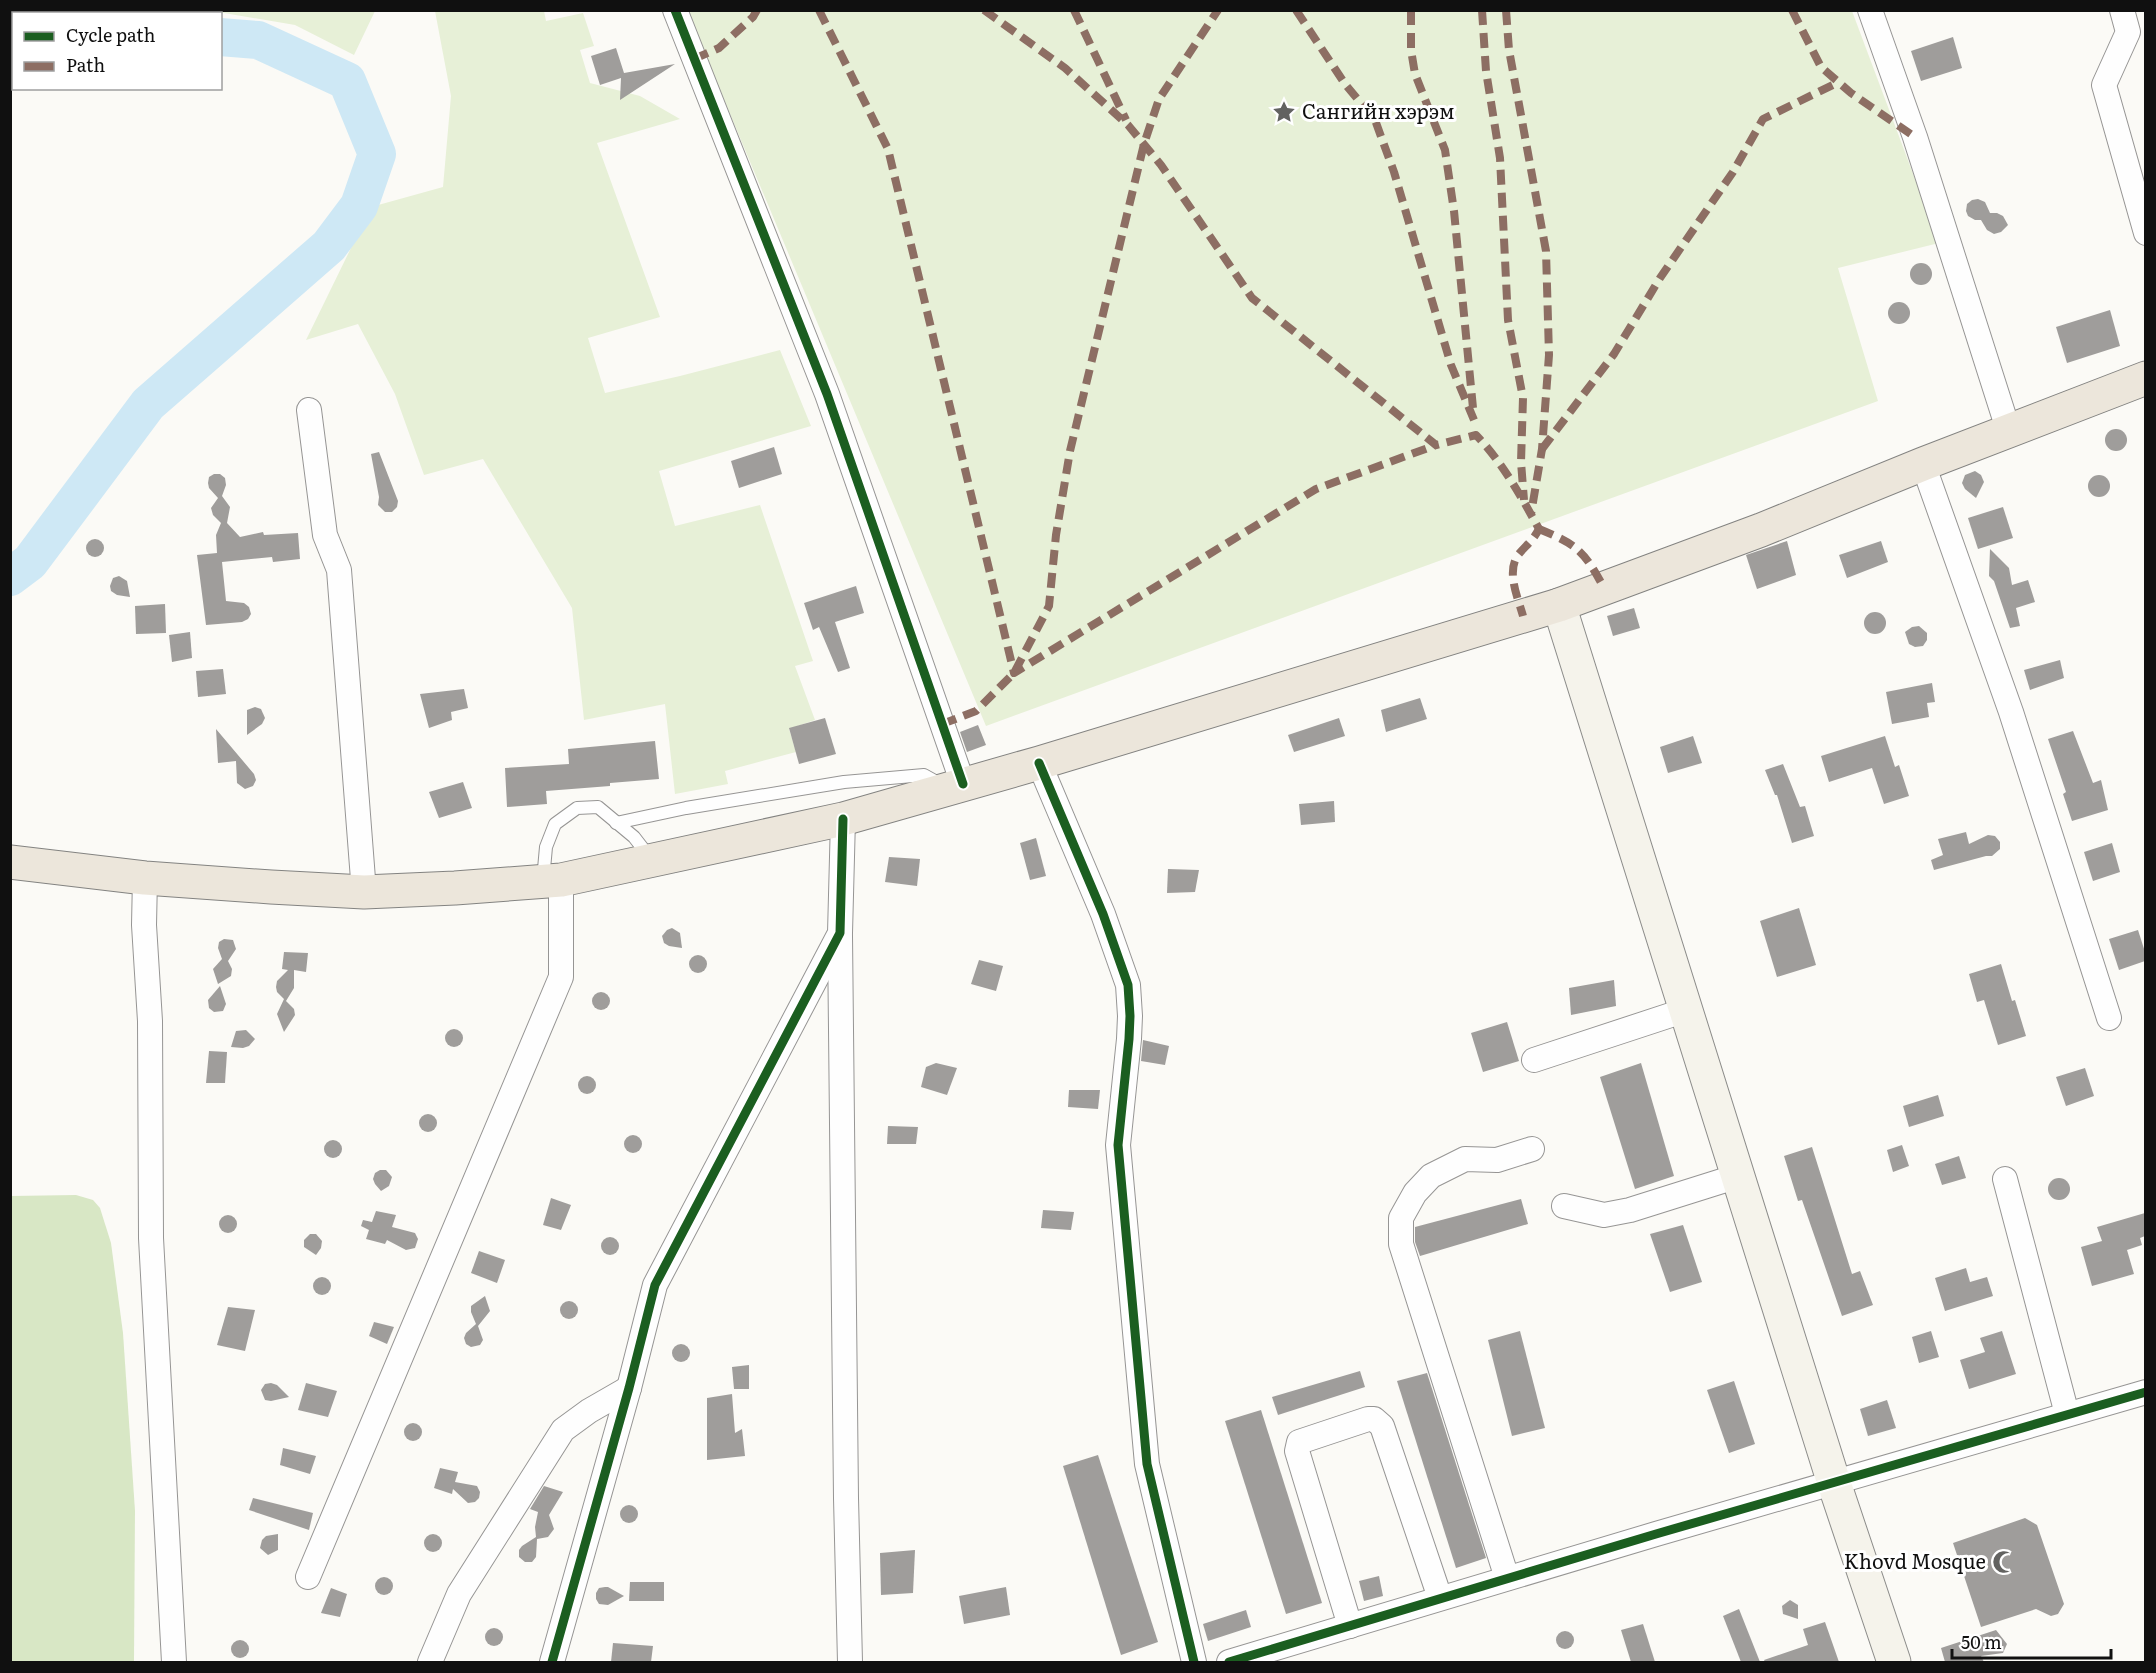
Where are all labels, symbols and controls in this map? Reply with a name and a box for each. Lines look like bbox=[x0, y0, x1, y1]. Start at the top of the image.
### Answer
legend bbox=[12, 12, 222, 90]
text: Cycle path bbox=[66, 21, 155, 48]
text: Path bbox=[66, 51, 105, 78]
place label: Сангийн хэрэм bbox=[1302, 95, 1454, 125]
place icon: Сангийн хэрэм bbox=[1271, 99, 1297, 125]
place label: Khovd Mosque bbox=[1844, 1545, 1986, 1575]
mosque icon: Khovd Mosque bbox=[1991, 1549, 2017, 1575]
scale bar bbox=[1952, 1622, 2111, 1660]
text: 50 m bbox=[1961, 1628, 2002, 1655]

